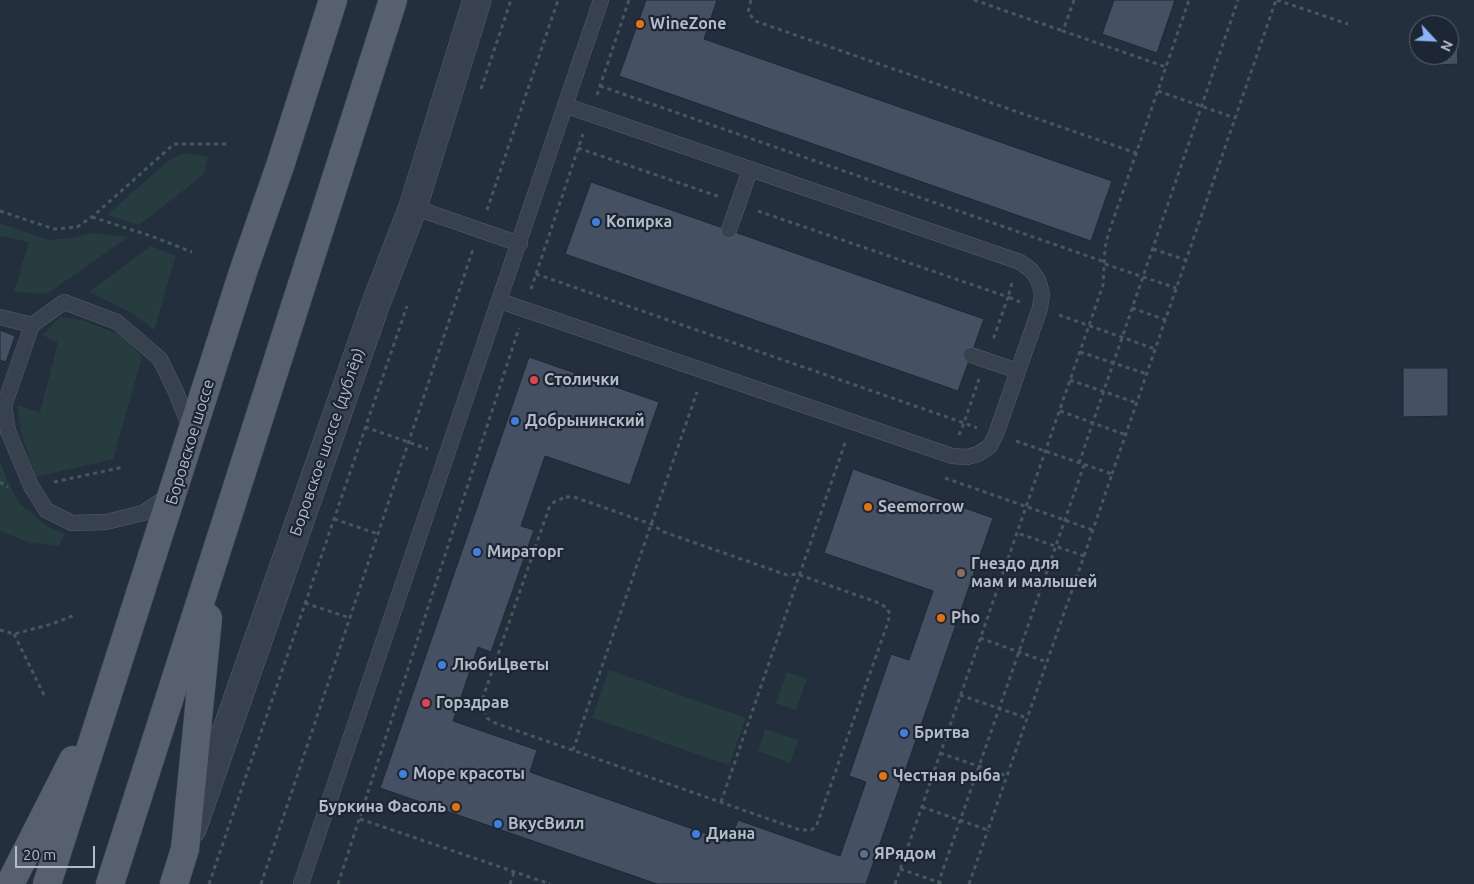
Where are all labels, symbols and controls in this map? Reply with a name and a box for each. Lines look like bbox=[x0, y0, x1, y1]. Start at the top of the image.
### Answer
place label: WineZone bbox=[650, 14, 726, 34]
north arrow bbox=[1409, 15, 1459, 65]
marker: WineZone bbox=[634, 18, 646, 30]
text: N bbox=[1437, 38, 1456, 54]
place label: Копирка bbox=[606, 212, 672, 232]
marker: Копирка bbox=[590, 216, 602, 228]
street label: Боровское шоссе (дублёр) bbox=[286, 345, 368, 539]
place label: Столички bbox=[544, 370, 619, 390]
marker: Столички bbox=[528, 374, 540, 386]
street label: Боровское шоссе bbox=[162, 377, 218, 507]
place label: Добрынинский bbox=[525, 411, 645, 431]
marker: Добрынинский bbox=[509, 415, 521, 427]
place label: Seemorrow bbox=[878, 497, 964, 517]
marker: Seemorrow bbox=[862, 501, 874, 513]
place label: Мираторг bbox=[487, 542, 564, 562]
marker: Мираторг bbox=[471, 546, 483, 558]
place label: Гнездо для мам и малышей bbox=[971, 554, 1097, 592]
marker: Гнездо для мам и малышей bbox=[955, 567, 967, 579]
place label: Pho bbox=[951, 608, 980, 628]
marker: Pho bbox=[935, 612, 947, 624]
place label: ЛюбиЦветы bbox=[452, 655, 549, 675]
marker: ЛюбиЦветы bbox=[436, 659, 448, 671]
place label: Горздрав bbox=[436, 693, 509, 713]
marker: Горздрав bbox=[420, 697, 432, 709]
place label: Бритва bbox=[914, 723, 970, 743]
marker: Бритва bbox=[898, 727, 910, 739]
place label: Море красоты bbox=[413, 764, 525, 784]
place label: Честная рыба bbox=[893, 766, 1001, 786]
marker: Море красоты bbox=[397, 768, 409, 780]
marker: Честная рыба bbox=[877, 770, 889, 782]
place label: Буркина Фасоль bbox=[319, 797, 446, 817]
marker: Буркина Фасоль bbox=[450, 801, 462, 813]
place label: ВкусВилл bbox=[508, 814, 584, 834]
marker: ВкусВилл bbox=[492, 818, 504, 830]
place label: Диана bbox=[706, 824, 755, 844]
marker: Диана bbox=[690, 828, 702, 840]
scale bar bbox=[18, 836, 98, 868]
place label: ЯРядом bbox=[874, 844, 936, 864]
text: 20 m bbox=[23, 846, 56, 863]
marker: ЯРядом bbox=[858, 848, 870, 860]

